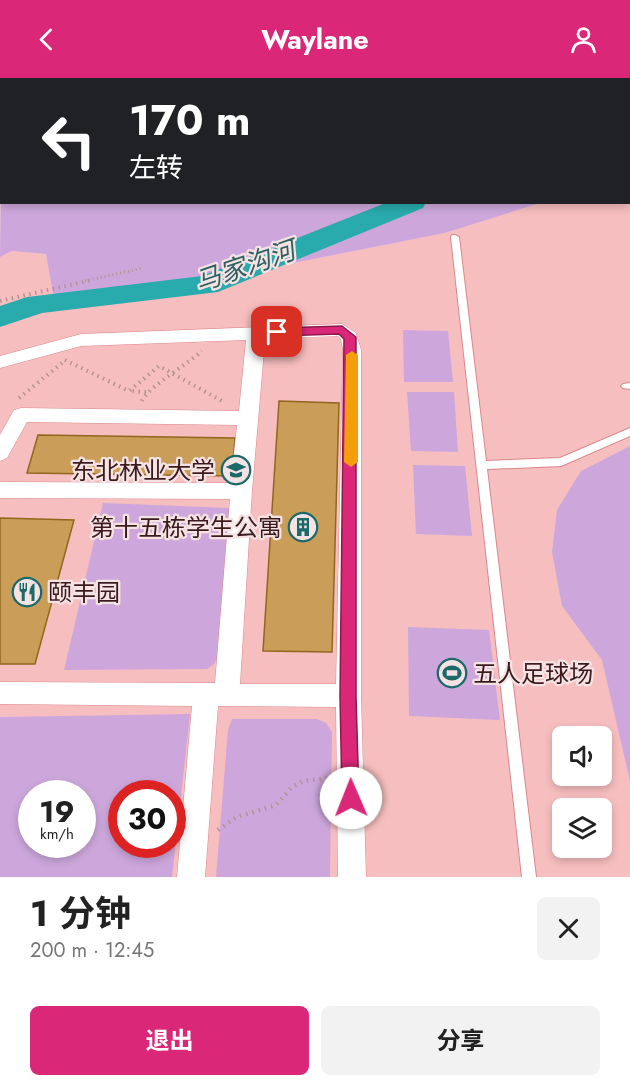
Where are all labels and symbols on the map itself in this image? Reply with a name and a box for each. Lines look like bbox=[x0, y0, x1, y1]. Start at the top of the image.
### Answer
water label: 马家沟河 bbox=[190, 229, 305, 301]
pin bbox=[251, 306, 302, 357]
place label: 东北林业大学 bbox=[71, 453, 215, 488]
school or university icon: 东北林业大学 bbox=[220, 454, 252, 486]
place label: 第十五栋学生公寓 bbox=[90, 510, 282, 545]
building icon: 第十五栋学生公寓 bbox=[287, 511, 319, 543]
place label: 颐丰园 bbox=[48, 575, 120, 610]
restaurant icon: 颐丰园 bbox=[11, 576, 43, 608]
place label: 五人足球场 bbox=[473, 656, 593, 691]
sports icon: 五人足球场 bbox=[436, 657, 468, 689]
position arrow bbox=[319, 766, 383, 830]
speed limit sign: 30 bbox=[108, 780, 186, 858]

